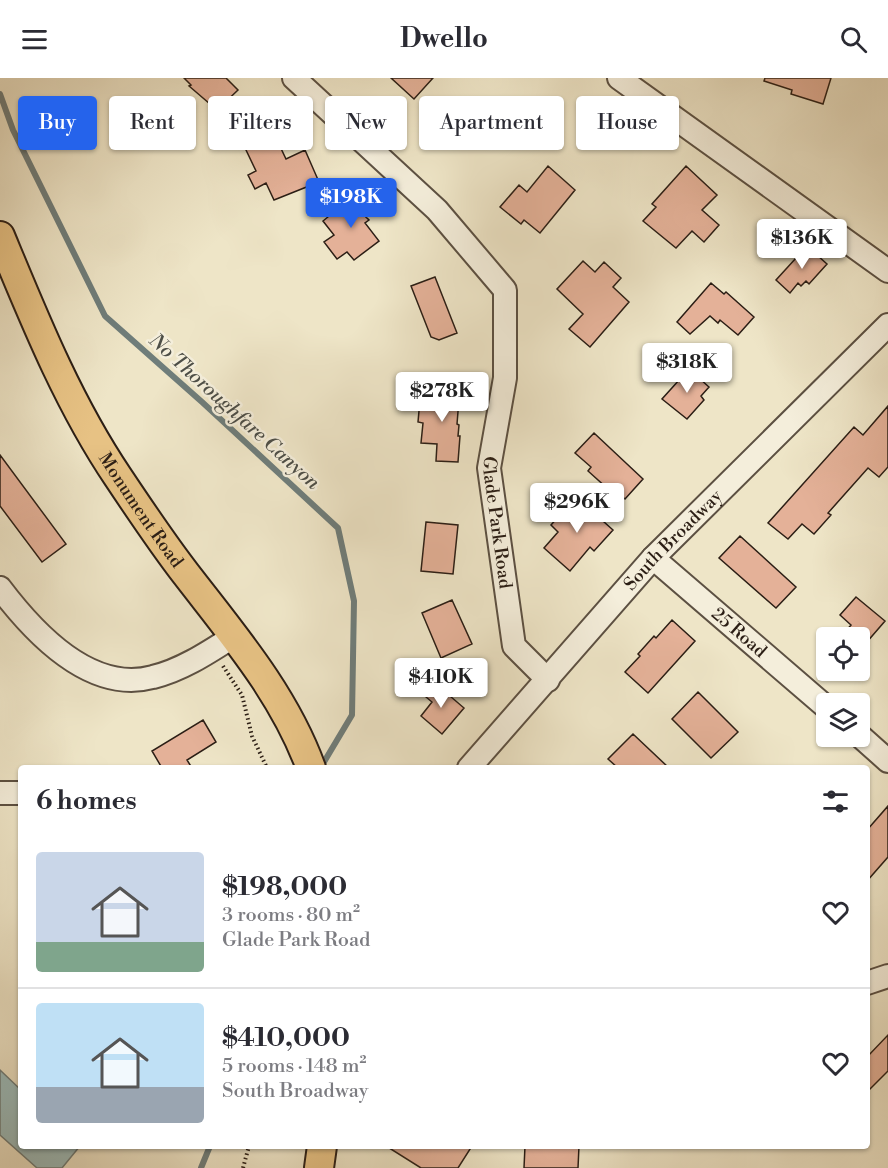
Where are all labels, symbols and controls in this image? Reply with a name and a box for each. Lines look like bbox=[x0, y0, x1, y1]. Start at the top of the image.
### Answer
text: Dwello bbox=[400, 22, 488, 56]
icon: menu bbox=[18, 23, 51, 56]
icon: search bbox=[837, 23, 870, 56]
chip: Buy bbox=[18, 96, 97, 150]
chip: Rent bbox=[109, 96, 196, 150]
chip: Filters bbox=[208, 96, 313, 150]
chip: New bbox=[325, 96, 407, 150]
chip: Apartment bbox=[419, 96, 564, 150]
chip: House bbox=[576, 96, 679, 150]
pin: $198K bbox=[309, 178, 393, 229]
text: $198K bbox=[320, 185, 382, 210]
pin: $136K bbox=[760, 219, 844, 270]
text: $136K bbox=[771, 226, 833, 251]
water label: No Thoroughfare Canyon bbox=[143, 328, 325, 496]
pin: $318K bbox=[645, 343, 729, 394]
text: $318K bbox=[656, 350, 718, 375]
pin: $278K bbox=[400, 372, 484, 423]
text: $278K bbox=[410, 379, 474, 404]
street label: Monument Road bbox=[94, 448, 189, 573]
street label: Glade Park Road bbox=[477, 454, 517, 591]
pin: $296K bbox=[535, 483, 619, 534]
street label: South Broadway bbox=[619, 484, 727, 595]
text: $296K bbox=[544, 490, 610, 515]
street label: 25 Road bbox=[707, 602, 772, 663]
map controls bbox=[816, 627, 870, 747]
button: locate bbox=[816, 627, 870, 681]
pin: $410K bbox=[399, 658, 483, 709]
text: $410K bbox=[409, 665, 473, 690]
button: layers bbox=[816, 693, 870, 747]
text: 6 homes bbox=[36, 785, 137, 817]
icon: filters bbox=[819, 785, 852, 818]
text: $198,000 bbox=[222, 871, 347, 903]
icon: home bbox=[84, 876, 156, 948]
icon: heart bbox=[819, 896, 852, 929]
text: 3 rooms · 80 m² bbox=[222, 903, 360, 928]
text: Glade Park Road bbox=[222, 928, 370, 953]
text: $410,000 bbox=[222, 1022, 350, 1054]
icon: home bbox=[84, 1027, 156, 1099]
icon: heart bbox=[819, 1047, 852, 1080]
text: 5 rooms · 148 m² bbox=[222, 1054, 366, 1079]
text: South Broadway bbox=[222, 1079, 368, 1104]

